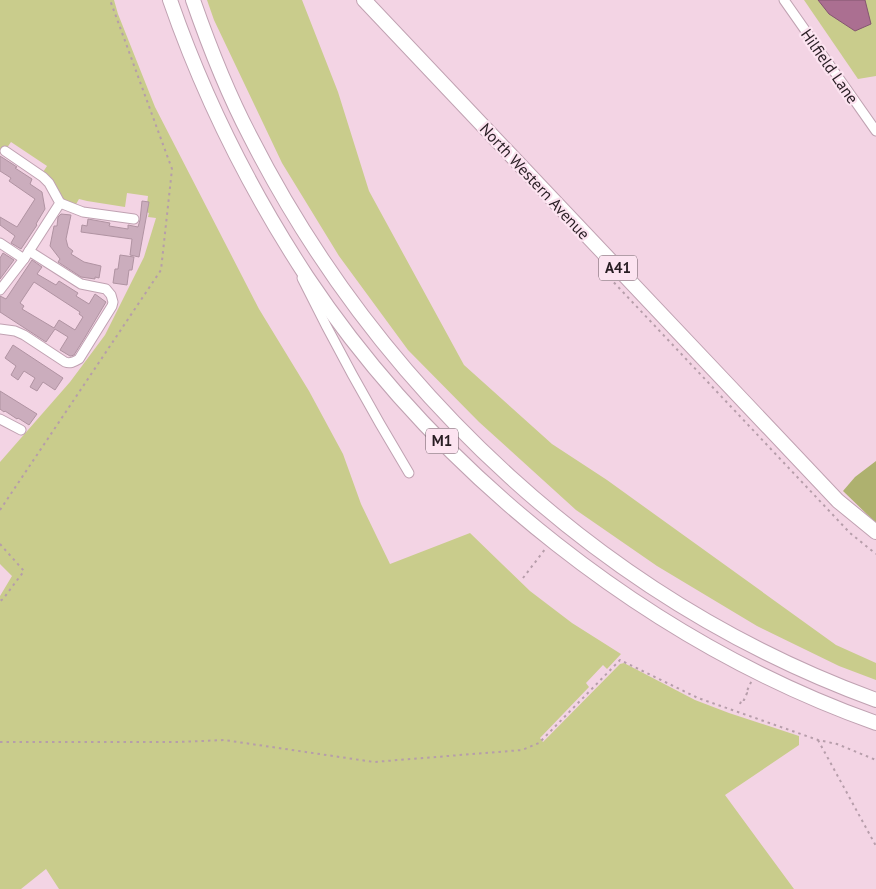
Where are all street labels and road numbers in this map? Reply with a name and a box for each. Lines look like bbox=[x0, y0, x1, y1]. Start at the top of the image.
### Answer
street label: Hilfield Lane bbox=[797, 25, 863, 107]
street label: North Western Avenue bbox=[476, 119, 594, 243]
road number: A41 bbox=[599, 256, 637, 280]
road number: M1 bbox=[426, 428, 458, 454]

